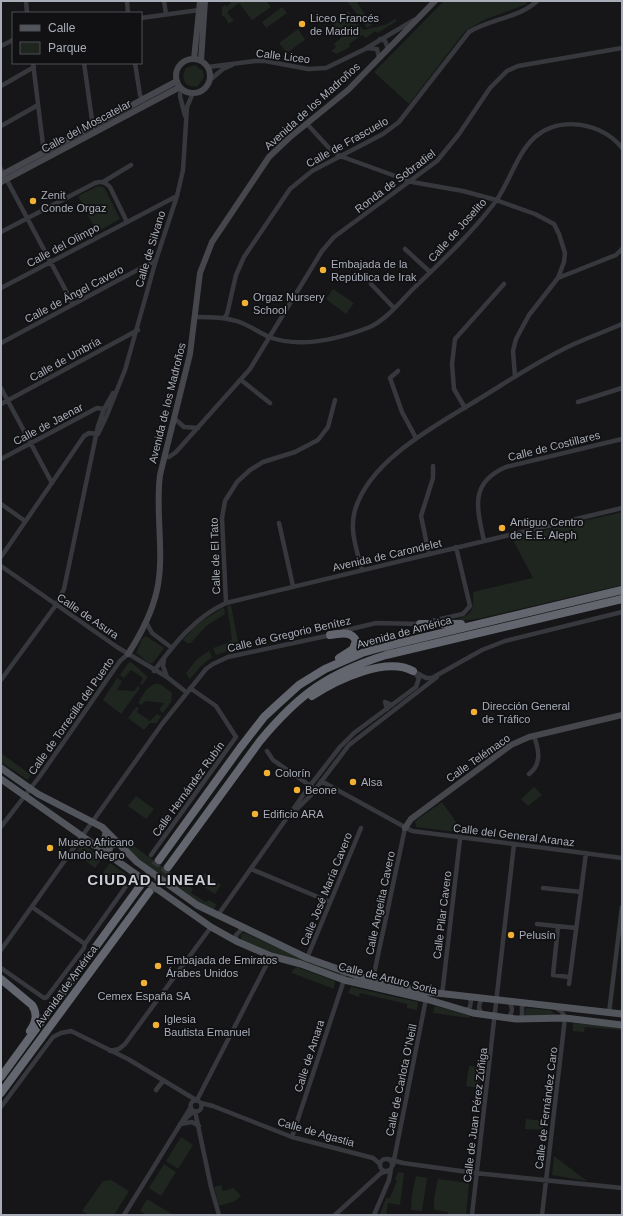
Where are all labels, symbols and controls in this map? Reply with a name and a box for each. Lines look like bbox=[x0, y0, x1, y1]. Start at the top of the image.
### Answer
legend bbox=[12, 12, 142, 64]
place label: Liceo Francés de Madrid bbox=[310, 12, 380, 37]
marker: Liceo Francés de Madrid bbox=[297, 19, 307, 29]
text: Calle bbox=[48, 21, 76, 35]
text: Parque bbox=[48, 41, 87, 55]
street label: Calle Liceo bbox=[255, 47, 311, 65]
street label: Avenida de los Madroños bbox=[262, 60, 362, 152]
street label: Calle del Moscatelar bbox=[39, 97, 133, 155]
street label: Calle de Frascuelo bbox=[304, 115, 390, 169]
street label: Ronda de Sobradiel bbox=[353, 147, 437, 215]
place label: Zenit Conde Orgaz bbox=[41, 189, 106, 214]
marker: Zenit Conde Orgaz bbox=[28, 196, 38, 206]
street label: Calle de Joselito bbox=[426, 196, 488, 264]
street label: Calle de Silvano bbox=[133, 209, 167, 289]
street label: Calle del Olimpo bbox=[25, 221, 101, 269]
place label: Embajada de la República de Irak bbox=[331, 258, 417, 283]
street label: Calle de Ángel Cavero bbox=[23, 263, 125, 325]
marker: Embajada de la República de Irak bbox=[318, 265, 328, 275]
place label: Orgaz Nursery School bbox=[253, 291, 325, 316]
marker: Orgaz Nursery School bbox=[240, 298, 250, 308]
street label: Calle de Umbría bbox=[27, 334, 103, 384]
street label: Avenida de los Madroños bbox=[146, 341, 188, 465]
street label: Calle de Jaenar bbox=[11, 400, 85, 447]
street label: Calle de Costillares bbox=[507, 429, 602, 463]
place label: Antiguo Centro de E.E. Aleph bbox=[510, 516, 583, 541]
street label: Calle de El Tato bbox=[208, 517, 222, 595]
marker: Antiguo Centro de E.E. Aleph bbox=[497, 523, 507, 533]
street label: Avenida de Carondelet bbox=[331, 537, 443, 573]
street label: Calle de Asura bbox=[55, 591, 122, 641]
street label: Avenida de América bbox=[355, 613, 454, 650]
street label: Calle de Gregorio Benítez bbox=[226, 614, 352, 654]
street label: Calle de Torrecilla del Puerto bbox=[26, 655, 116, 777]
place label: Dirección General de Tráfico bbox=[482, 700, 570, 725]
marker: Dirección General de Tráfico bbox=[469, 707, 479, 717]
street label: Calle Telémaco bbox=[444, 732, 512, 784]
street label: Calle Hernández Rubín bbox=[150, 739, 226, 839]
place label: Colorín bbox=[275, 767, 310, 779]
marker: Colorín bbox=[262, 768, 272, 778]
place label: Alsa bbox=[361, 776, 383, 788]
marker: Alsa bbox=[348, 777, 358, 787]
place label: Beone bbox=[305, 784, 337, 796]
marker: Beone bbox=[292, 785, 302, 795]
place label: Edificio ARA bbox=[263, 808, 324, 820]
marker: Edificio ARA bbox=[250, 809, 260, 819]
street label: Calle del General Aranaz bbox=[453, 822, 575, 848]
street label: Calle José María Cavero bbox=[298, 831, 354, 947]
place label: Museo Africano Mundo Negro bbox=[58, 836, 134, 861]
marker: Museo Africano Mundo Negro bbox=[45, 843, 55, 853]
street label: Calle Angelita Cavero bbox=[363, 850, 397, 956]
street label: Calle Pilar Cavero bbox=[431, 870, 453, 960]
district label: CIUDAD LINEAL bbox=[87, 871, 217, 888]
place label: Pelusín bbox=[519, 929, 556, 941]
marker: Pelusín bbox=[506, 930, 516, 940]
street label: Avenida de América bbox=[32, 942, 100, 1029]
place label: Embajada de Emiratos Árabes Unidos bbox=[166, 954, 278, 979]
street label: Calle de Arturo Soria bbox=[337, 960, 440, 996]
marker: Embajada de Emiratos Árabes Unidos bbox=[153, 961, 163, 971]
marker: Cemex España SA bbox=[139, 978, 149, 988]
place label: Cemex España SA bbox=[98, 990, 191, 1002]
place label: Iglesia Bautista Emanuel bbox=[164, 1013, 250, 1038]
street label: Calle de Amara bbox=[292, 1018, 327, 1094]
marker: Iglesia Bautista Emanuel bbox=[151, 1020, 161, 1030]
street label: Calle de Carlota O’Neill bbox=[383, 1023, 419, 1137]
street label: Calle de Juan Pérez Zúñiga bbox=[461, 1046, 489, 1183]
street label: Calle de Fernández Caro bbox=[533, 1046, 559, 1170]
street label: Calle de Agastia bbox=[276, 1115, 357, 1149]

